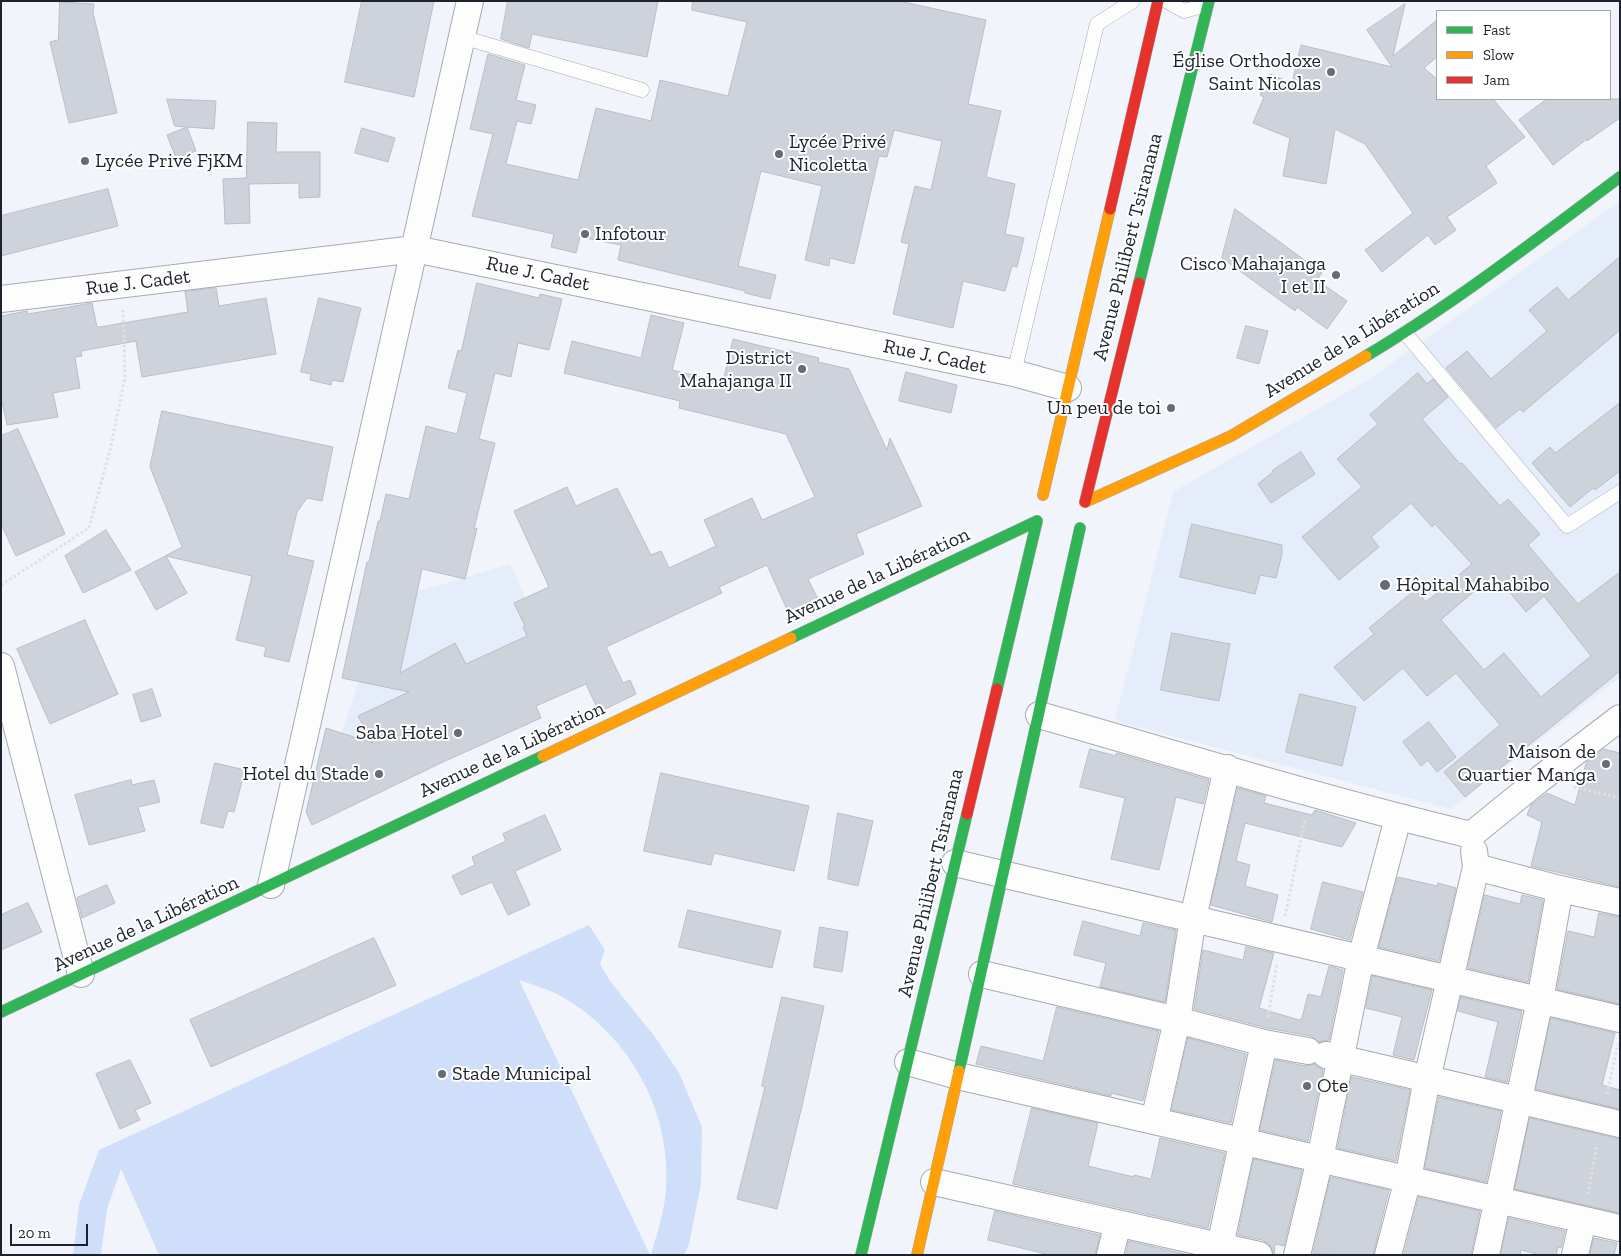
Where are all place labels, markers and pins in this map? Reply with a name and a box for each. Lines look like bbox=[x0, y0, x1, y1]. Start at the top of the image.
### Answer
place label: Église Orthodoxe Saint Nicolas bbox=[1173, 49, 1321, 96]
marker: Église Orthodoxe Saint Nicolas bbox=[1325, 66, 1337, 78]
place label: Lycée Privé Nicoletta bbox=[789, 130, 886, 177]
marker: Lycée Privé Nicoletta bbox=[773, 148, 785, 160]
place label: Lycée Privé FjKM bbox=[95, 149, 243, 173]
marker: Lycée Privé FjKM bbox=[79, 155, 91, 167]
place label: Infotour bbox=[595, 222, 667, 246]
marker: Infotour bbox=[579, 228, 591, 240]
place label: Cisco Mahajanga I et II bbox=[1180, 252, 1326, 299]
marker: Cisco Mahajanga I et II bbox=[1330, 269, 1342, 281]
place label: District Mahajanga II bbox=[680, 346, 792, 393]
marker: District Mahajanga II bbox=[796, 363, 808, 375]
place label: Un peu de toi bbox=[1047, 396, 1161, 420]
marker: Un peu de toi bbox=[1165, 402, 1177, 414]
place label: Hôpital Mahabibo bbox=[1396, 573, 1550, 597]
marker: Hôpital Mahabibo bbox=[1378, 578, 1392, 592]
place label: Saba Hotel bbox=[356, 721, 448, 745]
marker: Saba Hotel bbox=[452, 727, 464, 739]
place label: Maison de Quartier Manga bbox=[1457, 740, 1596, 787]
marker: Maison de Quartier Manga bbox=[1600, 758, 1612, 770]
place label: Hotel du Stade bbox=[243, 762, 369, 786]
marker: Hotel du Stade bbox=[373, 768, 385, 780]
place label: Stade Municipal bbox=[452, 1062, 591, 1086]
marker: Stade Municipal bbox=[436, 1068, 448, 1080]
place label: Ote bbox=[1317, 1074, 1348, 1098]
marker: Ote bbox=[1301, 1080, 1313, 1092]

